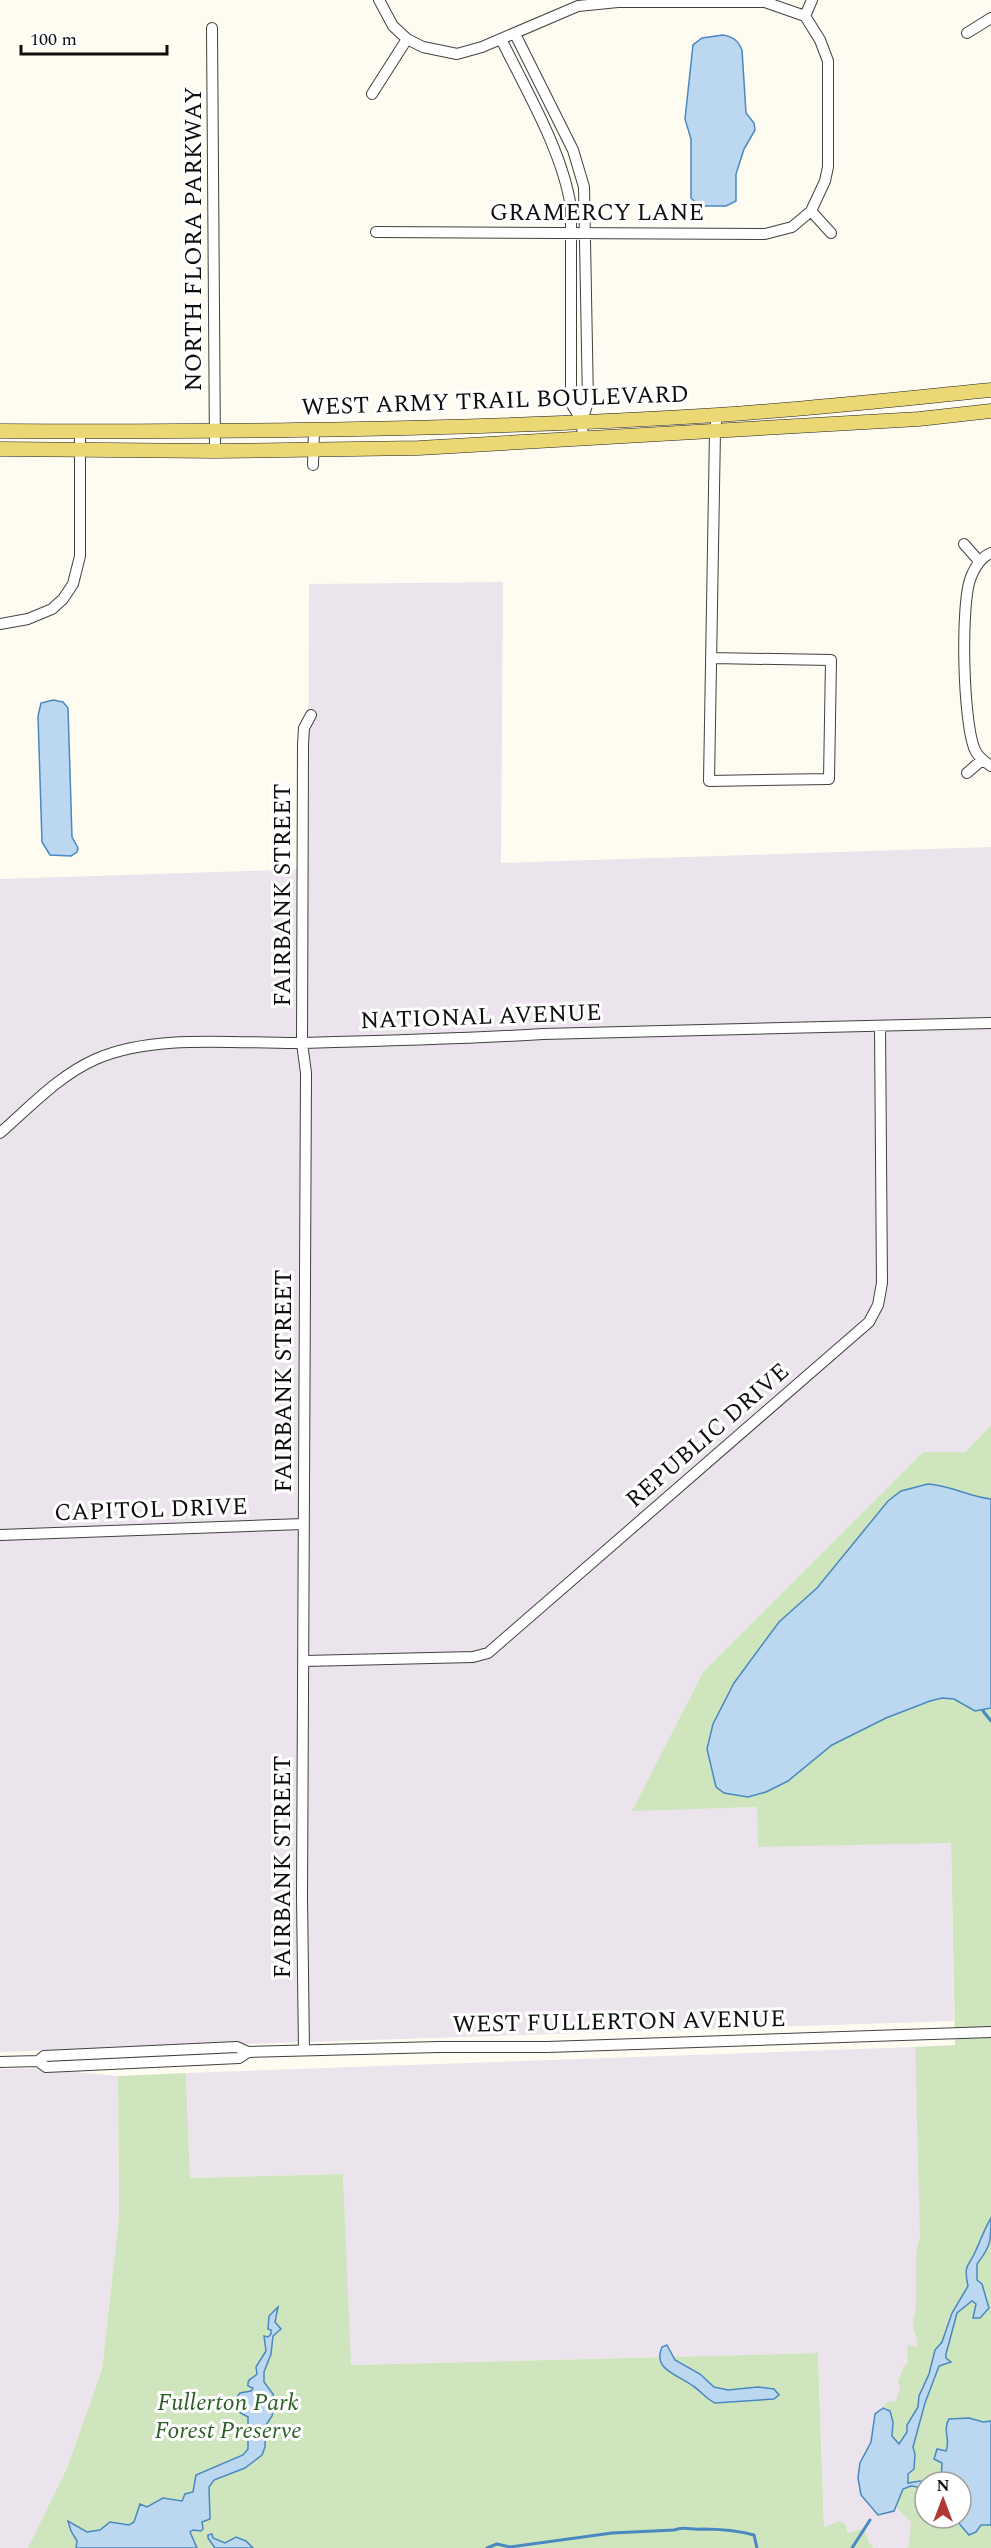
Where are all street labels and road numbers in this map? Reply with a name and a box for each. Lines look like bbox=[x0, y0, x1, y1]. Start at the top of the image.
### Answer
street label: NORTH FLORA PARKWAY bbox=[176, 87, 212, 391]
street label: GRAMERCY LANE bbox=[490, 195, 704, 231]
street label: WEST ARMY TRAIL BOULEVARD bbox=[301, 376, 689, 426]
street label: FAIRBANK STREET bbox=[265, 783, 301, 1007]
street label: NATIONAL AVENUE bbox=[360, 995, 602, 1039]
street label: FAIRBANK STREET bbox=[266, 1269, 302, 1493]
street label: REPUBLIC DRIVE bbox=[618, 1354, 797, 1517]
street label: CAPITOL DRIVE bbox=[54, 1489, 248, 1531]
street label: FAIRBANK STREET bbox=[265, 1755, 301, 1979]
street label: WEST FULLERTON AVENUE bbox=[452, 2001, 786, 2043]

